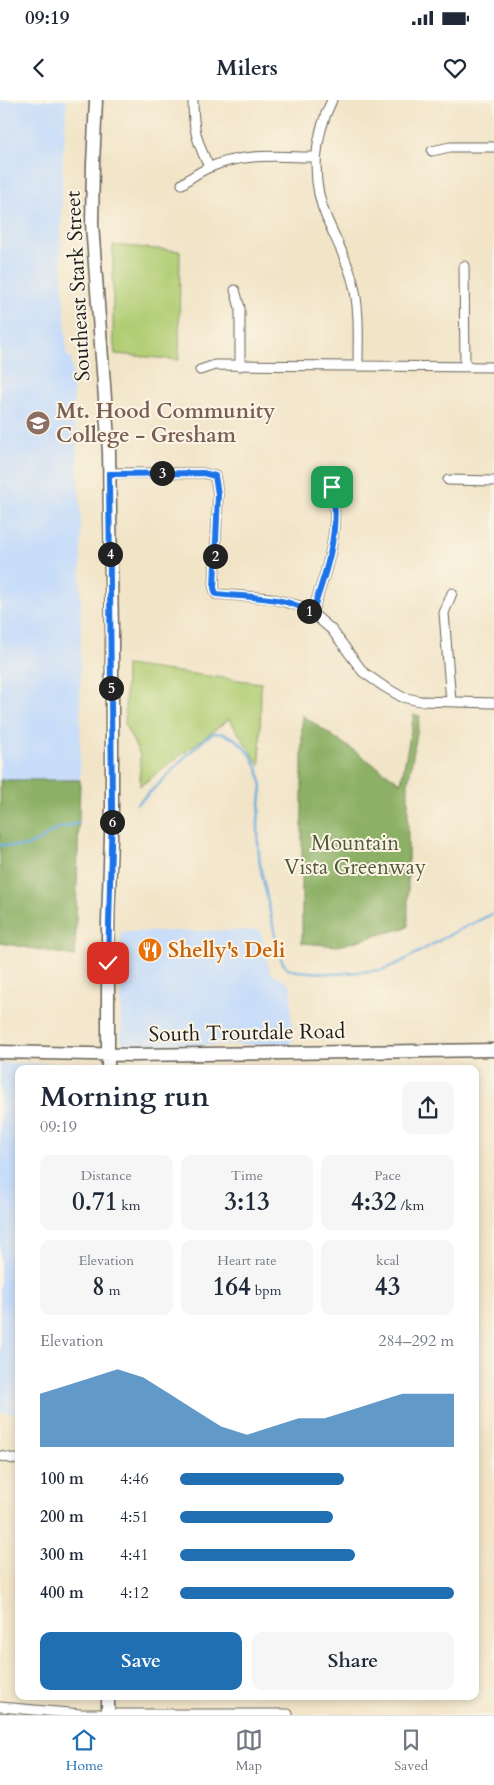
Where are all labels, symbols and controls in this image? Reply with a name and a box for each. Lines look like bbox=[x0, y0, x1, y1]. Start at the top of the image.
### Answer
text: 09:19 bbox=[25, 5, 69, 31]
text: Milers bbox=[216, 53, 278, 83]
icon: back bbox=[25, 54, 53, 82]
icon: heart bbox=[441, 54, 469, 82]
street label: Southeast Stark Street bbox=[59, 190, 97, 382]
place label: Mt. Hood Community College - Gresham bbox=[56, 397, 275, 450]
school or university icon: Mt. Hood Community College - Gresham bbox=[25, 410, 51, 436]
pin: 3 bbox=[150, 460, 174, 486]
text: 3 bbox=[159, 464, 166, 483]
pin bbox=[311, 466, 353, 508]
icon: arrive bbox=[318, 473, 346, 501]
pin: 4 bbox=[98, 542, 122, 566]
pin: 2 bbox=[202, 544, 228, 568]
text: 4 bbox=[107, 545, 114, 564]
text: 2 bbox=[212, 547, 219, 566]
pin: 1 bbox=[296, 598, 322, 624]
text: 1 bbox=[306, 602, 313, 621]
pin: 5 bbox=[98, 676, 124, 700]
text: 5 bbox=[108, 679, 115, 698]
pin: 6 bbox=[100, 810, 124, 834]
text: 6 bbox=[109, 813, 116, 832]
park label: Mountain Vista Greenway bbox=[284, 829, 426, 882]
place label: Shelly's Deli bbox=[168, 936, 286, 965]
restaurant icon: Shelly's Deli bbox=[137, 937, 163, 963]
pin bbox=[87, 942, 129, 984]
icon: check bbox=[94, 949, 122, 977]
street label: South Troutdale Road bbox=[148, 1017, 346, 1049]
text: Morning run bbox=[40, 1078, 209, 1116]
button: share bbox=[402, 1082, 454, 1134]
text: 09:19 bbox=[40, 1116, 77, 1138]
text: Distance bbox=[81, 1166, 132, 1185]
text: Time bbox=[231, 1166, 263, 1185]
text: Pace bbox=[374, 1166, 401, 1185]
text: 0.71 bbox=[72, 1185, 118, 1219]
text: 3:13 bbox=[224, 1185, 270, 1219]
text: 4:32 bbox=[351, 1185, 397, 1219]
text: km bbox=[118, 1196, 141, 1215]
text: /km bbox=[397, 1196, 424, 1215]
text: Elevation bbox=[79, 1251, 134, 1270]
text: Heart rate bbox=[217, 1251, 277, 1270]
text: kcal bbox=[376, 1251, 399, 1270]
text: 8 bbox=[92, 1270, 105, 1304]
text: 164 bbox=[212, 1270, 251, 1304]
text: 43 bbox=[375, 1270, 400, 1304]
text: m bbox=[105, 1281, 121, 1300]
text: bpm bbox=[251, 1281, 281, 1300]
text: Elevation bbox=[40, 1330, 104, 1352]
text: 284–292 m bbox=[378, 1330, 454, 1352]
text: 100 m bbox=[40, 1468, 84, 1490]
text: 4:46 bbox=[120, 1468, 149, 1490]
text: 200 m bbox=[40, 1506, 84, 1528]
text: 4:51 bbox=[120, 1506, 149, 1528]
text: 300 m bbox=[40, 1544, 84, 1566]
text: 4:41 bbox=[120, 1544, 149, 1566]
text: 400 m bbox=[40, 1582, 84, 1604]
text: 4:12 bbox=[120, 1582, 149, 1604]
button: Save bbox=[40, 1632, 242, 1690]
button: Share bbox=[252, 1632, 454, 1690]
tab: Home bbox=[66, 1726, 103, 1775]
tab: Map bbox=[235, 1726, 263, 1775]
tab: Saved bbox=[394, 1726, 428, 1775]

